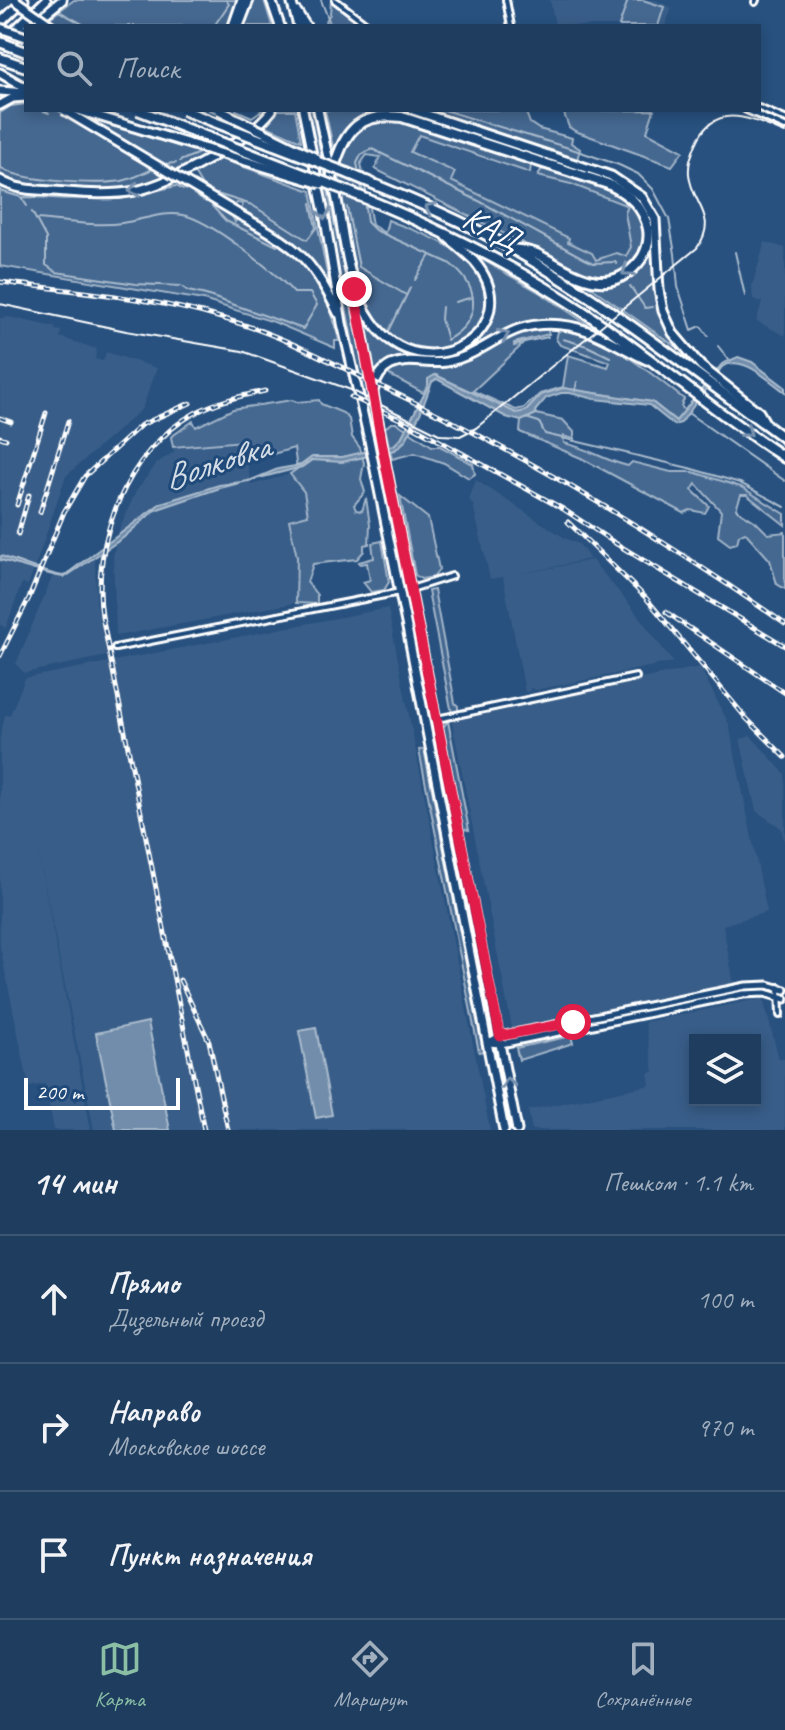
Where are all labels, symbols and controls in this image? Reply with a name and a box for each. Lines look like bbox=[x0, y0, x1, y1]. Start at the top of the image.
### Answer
search box bbox=[24, 24, 761, 112]
icon: search bbox=[52, 46, 96, 90]
text: Поиск bbox=[116, 49, 179, 87]
one-way arrow bbox=[128, 181, 141, 198]
street label: КАД bbox=[456, 196, 530, 262]
one-way arrow bbox=[424, 202, 438, 218]
one-way arrow bbox=[315, 207, 332, 221]
one-way arrow bbox=[621, 261, 635, 276]
route end bbox=[336, 271, 372, 307]
one-way arrow bbox=[496, 329, 510, 345]
water label: Волковка bbox=[157, 422, 279, 501]
one-way arrow bbox=[739, 422, 753, 436]
route start bbox=[555, 1004, 591, 1040]
map controls bbox=[689, 1034, 761, 1106]
button: layers bbox=[689, 1034, 761, 1106]
scale bar bbox=[24, 1074, 180, 1110]
one-way arrow bbox=[501, 1077, 518, 1090]
text: 200 m bbox=[36, 1078, 83, 1106]
text: 14 мин bbox=[32, 1161, 116, 1204]
text: Пешком · 1.1 km bbox=[604, 1166, 753, 1199]
text: Прямо bbox=[108, 1264, 179, 1302]
icon: ahead bbox=[32, 1277, 76, 1321]
text: 100 m bbox=[697, 1283, 753, 1316]
text: Дизельный проезд bbox=[108, 1302, 263, 1335]
text: Направо bbox=[108, 1392, 200, 1430]
icon: right bbox=[32, 1405, 76, 1449]
text: 970 m bbox=[697, 1411, 753, 1444]
text: Московское шоссе bbox=[108, 1430, 265, 1463]
icon: arrive bbox=[32, 1533, 76, 1577]
text: Пункт назначения bbox=[108, 1536, 311, 1574]
tab: Карта bbox=[94, 1637, 145, 1713]
tab: Маршрут bbox=[334, 1637, 406, 1713]
tab: Сохранённые bbox=[595, 1637, 691, 1713]

